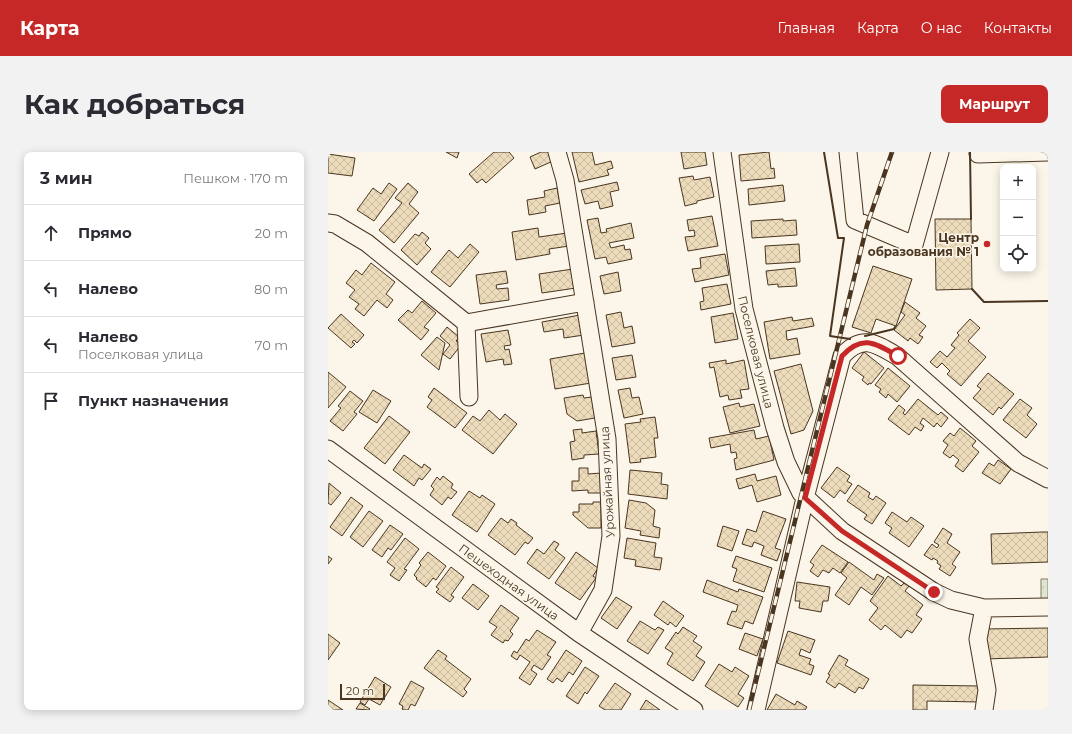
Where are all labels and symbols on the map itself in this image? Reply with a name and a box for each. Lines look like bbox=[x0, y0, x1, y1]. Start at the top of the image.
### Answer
place label: Центр образования № 1 bbox=[868, 230, 979, 259]
marker: Центр образования № 1 bbox=[982, 239, 992, 249]
street label: Поселковая улица bbox=[735, 294, 777, 410]
route start bbox=[889, 347, 907, 365]
street label: Урожайная улица bbox=[597, 426, 617, 538]
street label: Пешеходная улица bbox=[456, 541, 562, 623]
route end bbox=[925, 583, 943, 601]
scale bar bbox=[340, 682, 385, 701]

